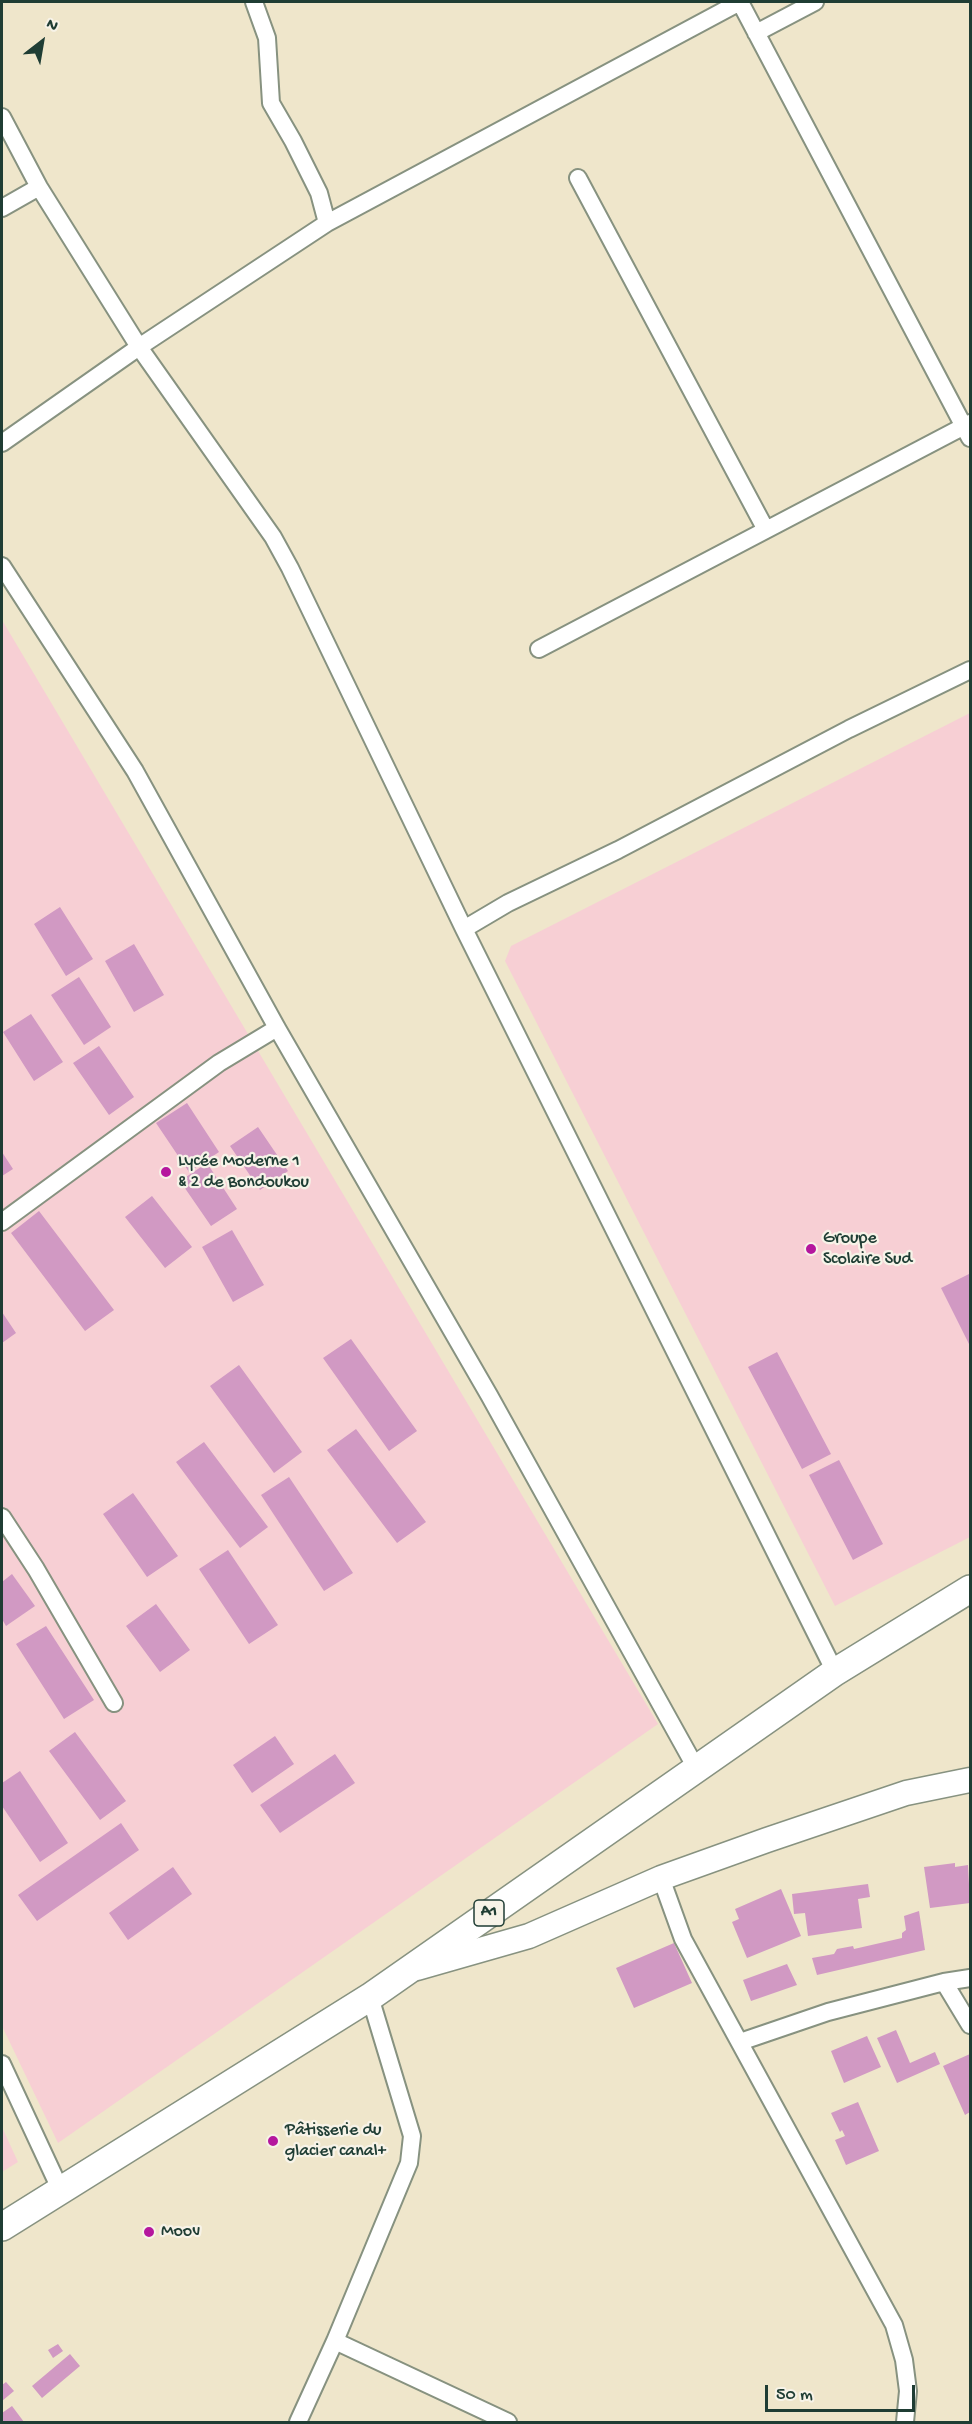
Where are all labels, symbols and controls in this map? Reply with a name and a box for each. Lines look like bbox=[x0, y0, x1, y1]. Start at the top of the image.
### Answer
north arrow bbox=[12, 12, 72, 72]
text: N bbox=[42, 15, 61, 37]
place label: Lycée Moderne 1 & 2 de Bondoukou bbox=[178, 1151, 309, 1194]
marker: Lycée Moderne 1 & 2 de Bondoukou bbox=[159, 1165, 173, 1179]
place label: Groupe Scolaire Sud bbox=[823, 1228, 912, 1270]
marker: Groupe Scolaire Sud bbox=[804, 1242, 818, 1256]
road number: A1 bbox=[474, 1900, 504, 1926]
place label: Pâtisserie du glacier canal+ bbox=[285, 2120, 387, 2162]
marker: Pâtisserie du glacier canal+ bbox=[266, 2134, 280, 2148]
place label: Moov bbox=[161, 2221, 200, 2243]
marker: Moov bbox=[142, 2225, 156, 2239]
scale bar bbox=[768, 2373, 918, 2411]
text: 50 m bbox=[776, 2385, 813, 2406]

